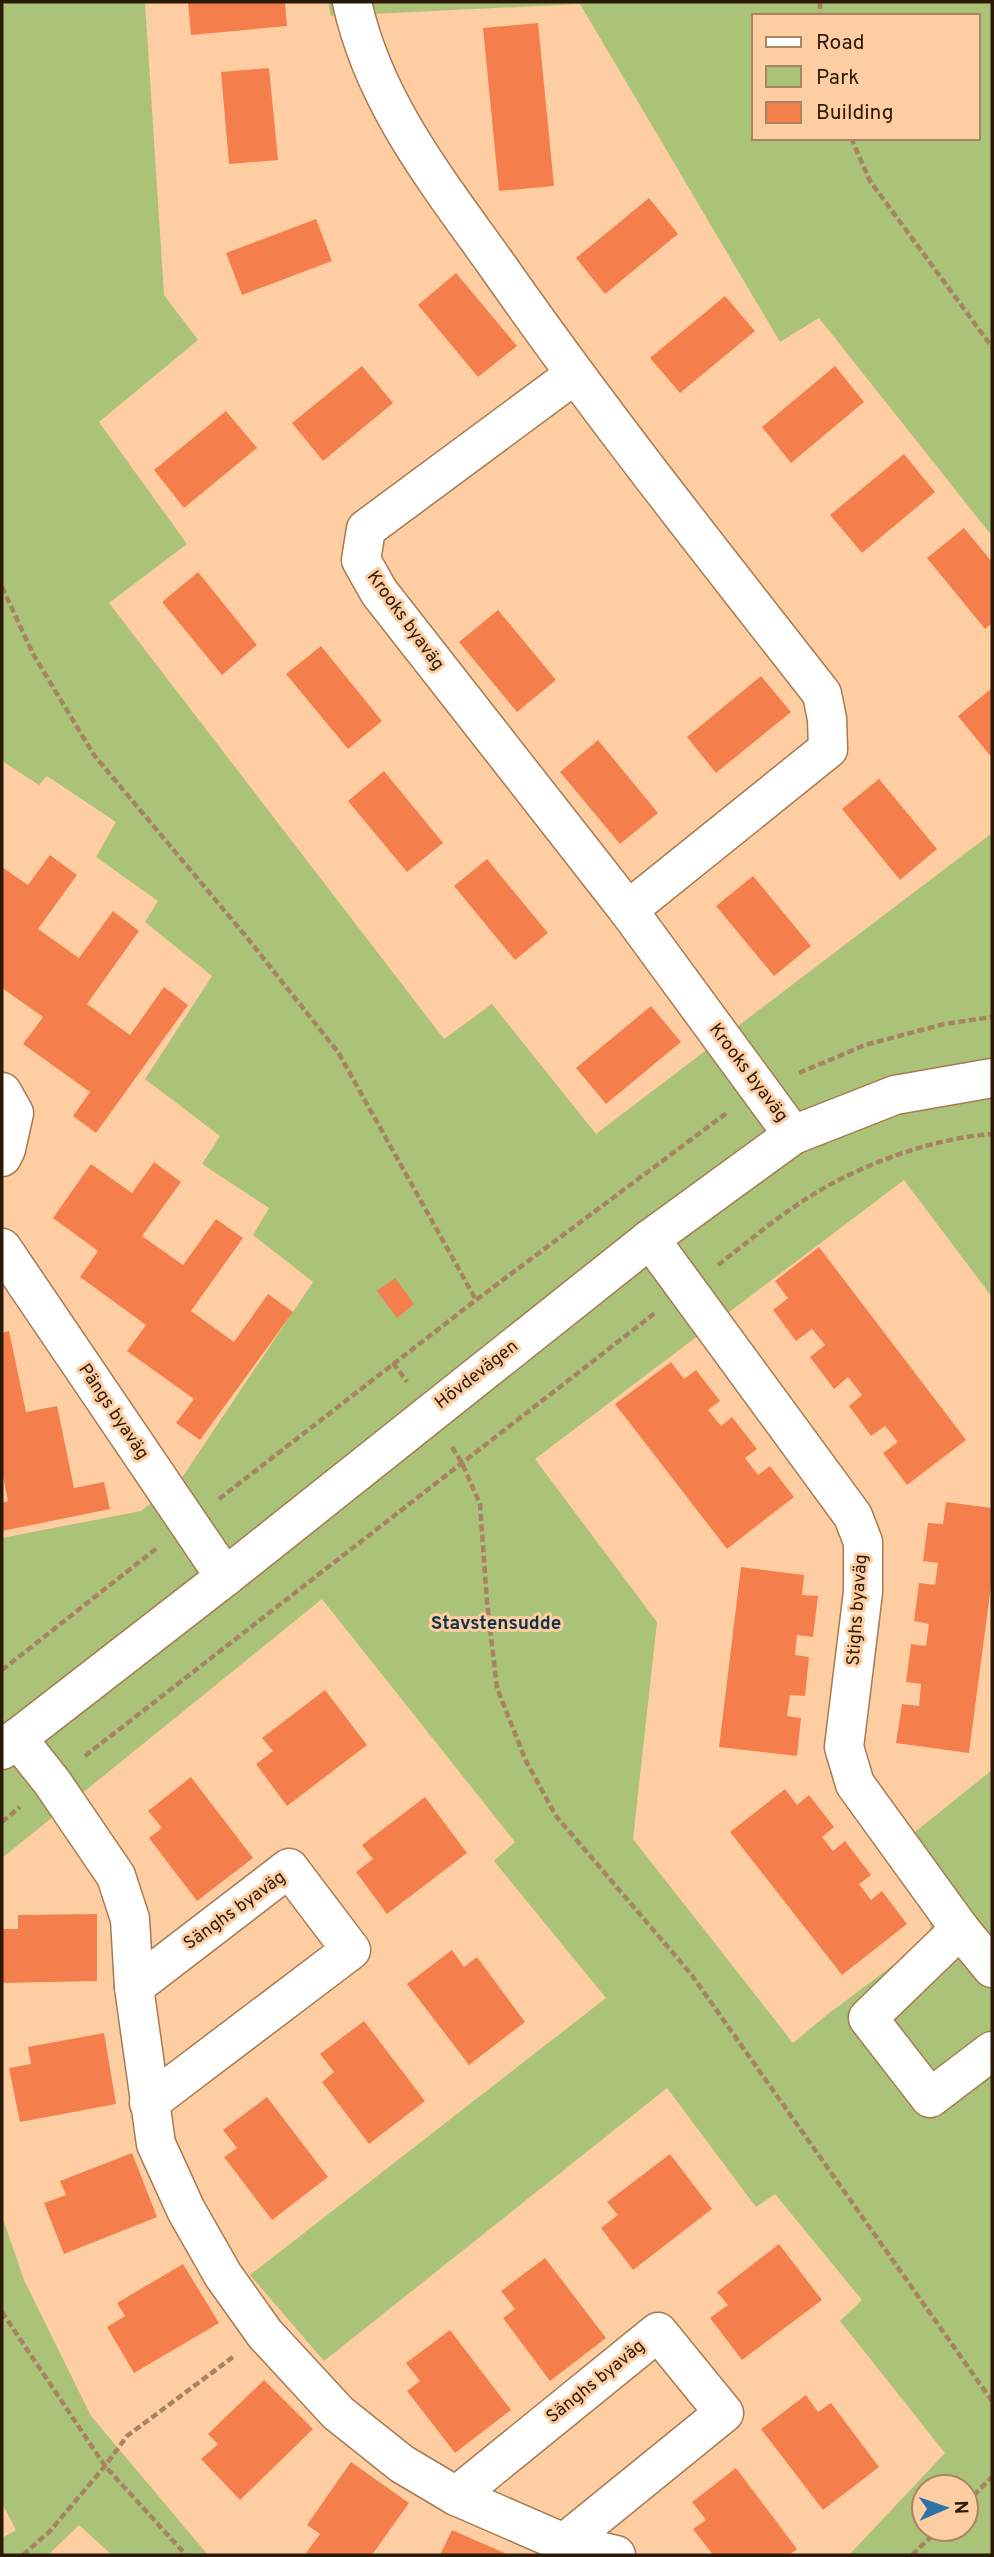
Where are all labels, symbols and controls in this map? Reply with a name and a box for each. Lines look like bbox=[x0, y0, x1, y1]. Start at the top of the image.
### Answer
legend bbox=[752, 14, 980, 140]
text: Road bbox=[816, 30, 865, 57]
text: Park bbox=[816, 65, 859, 92]
text: Building bbox=[816, 100, 894, 127]
street label: Krooks byaväg bbox=[361, 567, 449, 675]
street label: Krooks byaväg bbox=[703, 1019, 793, 1127]
street label: Hövdevägen bbox=[431, 1335, 523, 1415]
street label: Pängs byaväg bbox=[72, 1360, 154, 1464]
street label: Stighs byaväg bbox=[843, 1554, 873, 1666]
district label: Stavstensudde bbox=[431, 1612, 561, 1636]
street label: Sänghs byaväg bbox=[179, 1866, 291, 1956]
street label: Sänghs byaväg bbox=[542, 2335, 650, 2429]
north arrow bbox=[910, 2473, 980, 2543]
text: N bbox=[948, 2500, 972, 2515]

